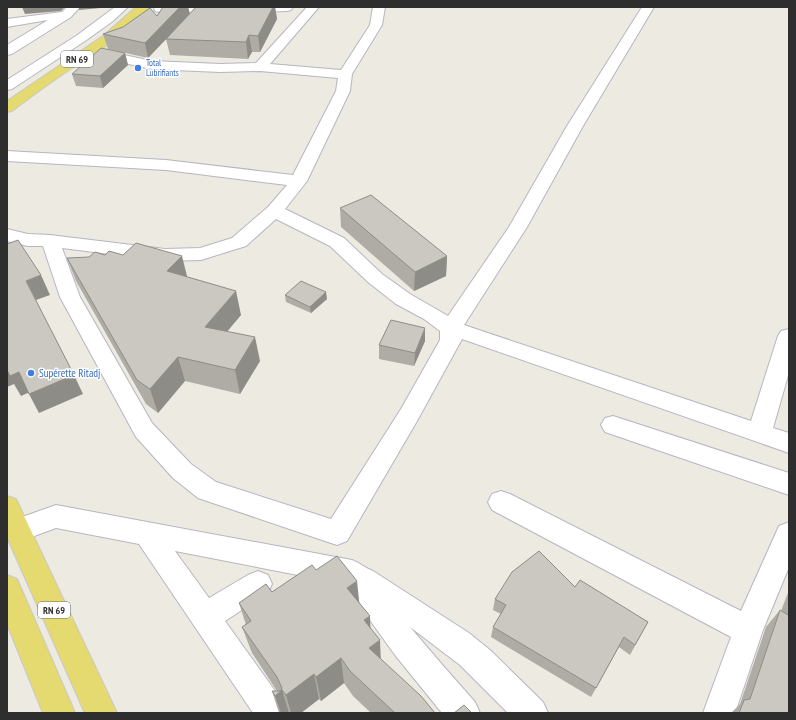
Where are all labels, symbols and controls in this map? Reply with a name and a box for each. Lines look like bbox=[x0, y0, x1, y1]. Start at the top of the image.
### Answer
road number: RN 69 bbox=[61, 51, 93, 67]
place label: Total Lubrifiants bbox=[146, 57, 179, 78]
marker: Total Lubrifiants bbox=[133, 63, 143, 73]
place label: Supérette Ritadj bbox=[39, 366, 100, 380]
marker: Supérette Ritadj bbox=[26, 368, 36, 378]
road number: RN 69 bbox=[38, 602, 70, 618]

